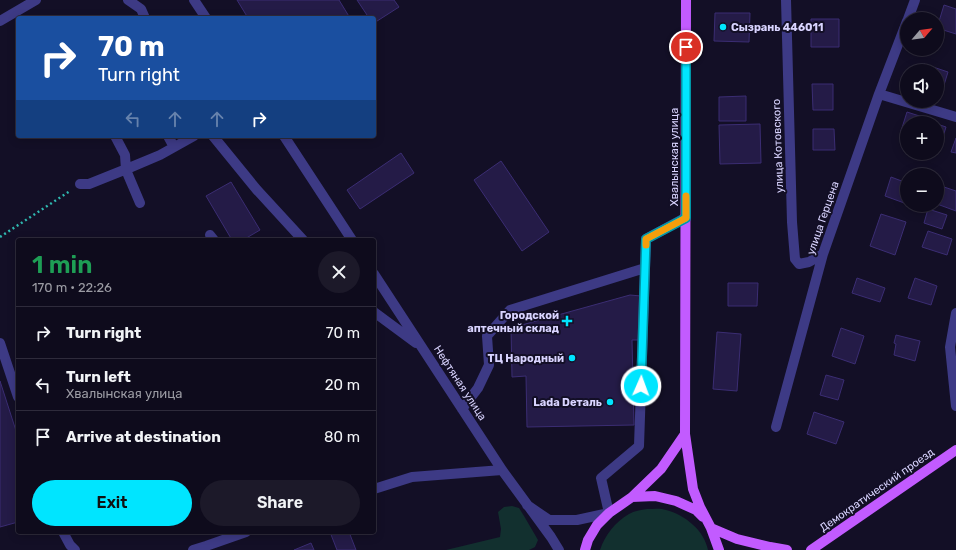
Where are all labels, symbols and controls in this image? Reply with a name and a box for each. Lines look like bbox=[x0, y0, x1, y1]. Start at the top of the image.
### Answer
north arrow bbox=[900, 12, 944, 56]
map controls bbox=[900, 12, 944, 212]
place label: Сызрань 446011 bbox=[731, 21, 823, 34]
marker: Сызрань 446011 bbox=[718, 22, 728, 32]
text: 70 m bbox=[98, 30, 165, 63]
pin bbox=[669, 30, 703, 64]
icon: right bbox=[32, 32, 84, 84]
icon: arrive bbox=[675, 36, 697, 58]
text: Turn right bbox=[98, 64, 180, 86]
button: sound bbox=[900, 64, 944, 108]
street label: улица Котовского bbox=[770, 99, 786, 193]
icon: left bbox=[122, 108, 144, 130]
icon: ahead bbox=[164, 108, 186, 130]
icon: ahead bbox=[206, 108, 228, 130]
icon: right bbox=[248, 108, 270, 130]
street label: Хвалынская улица bbox=[668, 108, 681, 206]
button: + bbox=[900, 116, 944, 160]
button: − bbox=[900, 168, 944, 212]
street label: улица Герцена bbox=[804, 179, 842, 257]
text: 1 min bbox=[32, 251, 92, 279]
button: close bbox=[318, 251, 360, 293]
text: 170 m · 22:26 bbox=[32, 280, 112, 295]
place label: Городской аптечный склад bbox=[467, 309, 559, 335]
marker: Городской аптечный склад bbox=[562, 316, 572, 326]
icon: right bbox=[32, 322, 54, 344]
text: Turn right bbox=[66, 324, 141, 342]
text: 70 m bbox=[326, 324, 360, 342]
street label: Нефтяная улица bbox=[431, 343, 489, 423]
place label: ТЦ Народный bbox=[487, 352, 564, 365]
marker: ТЦ Народный bbox=[567, 353, 577, 363]
position arrow bbox=[620, 365, 662, 407]
text: Turn left bbox=[66, 368, 131, 386]
icon: left bbox=[32, 374, 54, 396]
text: 20 m bbox=[325, 376, 360, 394]
text: Хвалынская улица bbox=[66, 386, 182, 401]
place label: Lada Dеталь bbox=[533, 396, 602, 409]
marker: Lada Dеталь bbox=[605, 397, 615, 407]
icon: arrive bbox=[32, 426, 54, 448]
text: Arrive at destination bbox=[66, 428, 221, 446]
text: 80 m bbox=[324, 428, 360, 446]
street label: Демократический проезд bbox=[817, 445, 937, 535]
button: Exit bbox=[32, 480, 192, 526]
button: Share bbox=[200, 480, 360, 526]

